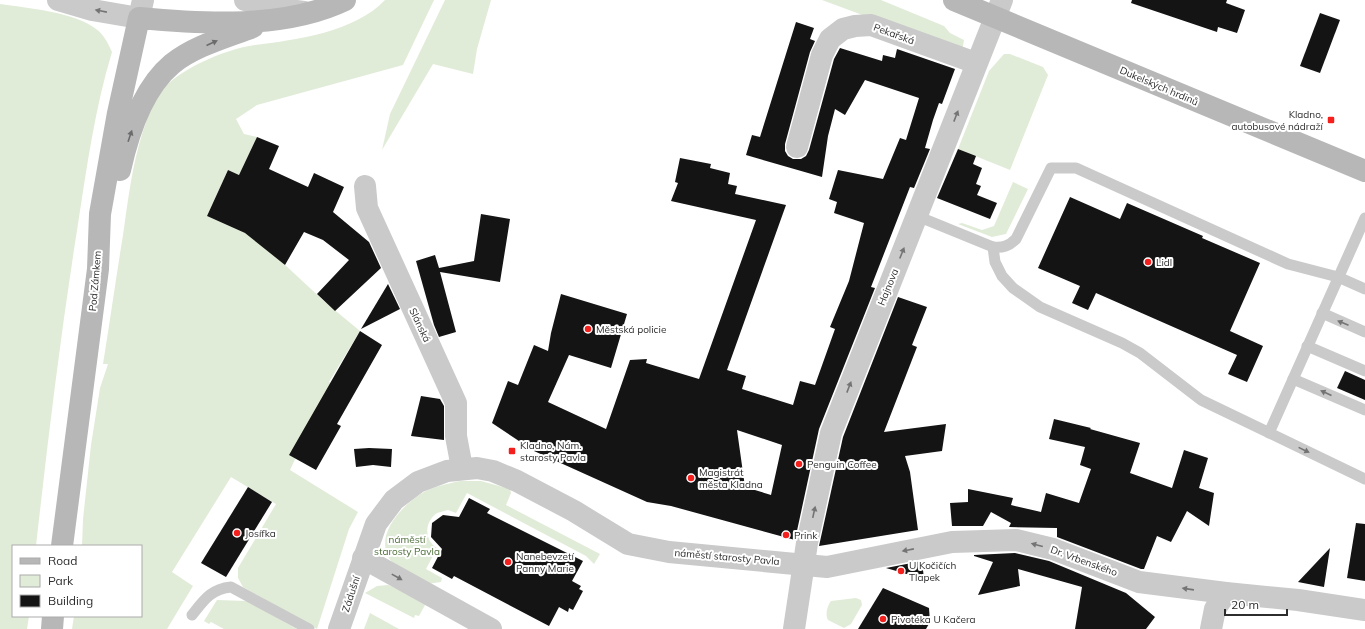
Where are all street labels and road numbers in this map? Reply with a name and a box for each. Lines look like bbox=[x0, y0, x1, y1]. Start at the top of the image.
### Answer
street label: Pekařská bbox=[872, 21, 916, 47]
street label: Dukelských hrdinů bbox=[1118, 64, 1200, 108]
street label: Pod Zámkem bbox=[86, 250, 104, 312]
street label: Hajnova bbox=[875, 267, 901, 307]
street label: Slánská bbox=[406, 306, 434, 344]
street label: Dr. Vrbenského bbox=[1049, 543, 1119, 579]
street label: náměstí starosty Pavla bbox=[674, 546, 780, 568]
street label: Zádušní bbox=[339, 574, 363, 614]

